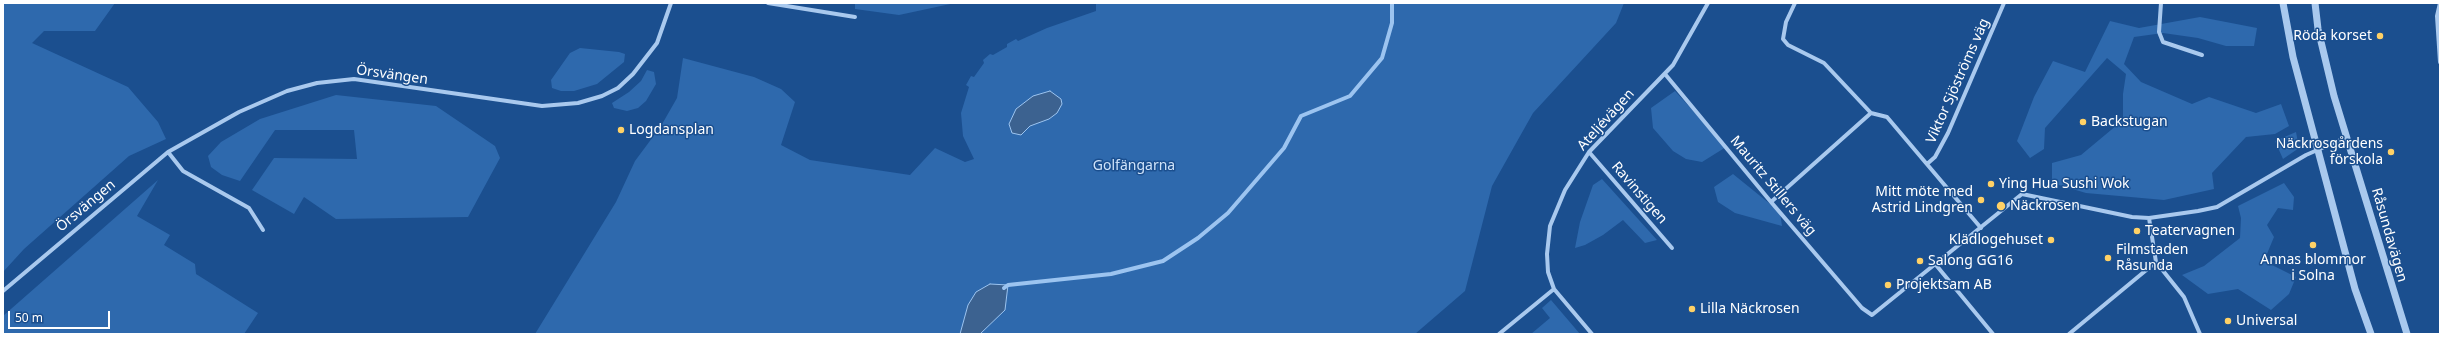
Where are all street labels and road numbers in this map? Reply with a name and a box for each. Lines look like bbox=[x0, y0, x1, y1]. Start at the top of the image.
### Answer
street label: Viktor Sjöströms väg bbox=[1923, 16, 1993, 146]
street label: Örsvängen bbox=[355, 62, 429, 88]
street label: Ateljévägen bbox=[1574, 86, 1638, 154]
street label: Mauritz Stillers väg bbox=[1726, 133, 1820, 239]
street label: Ravinstigen bbox=[1608, 159, 1670, 227]
street label: Örsvängen bbox=[53, 176, 119, 236]
street label: Råsundavägen bbox=[2368, 186, 2410, 284]

